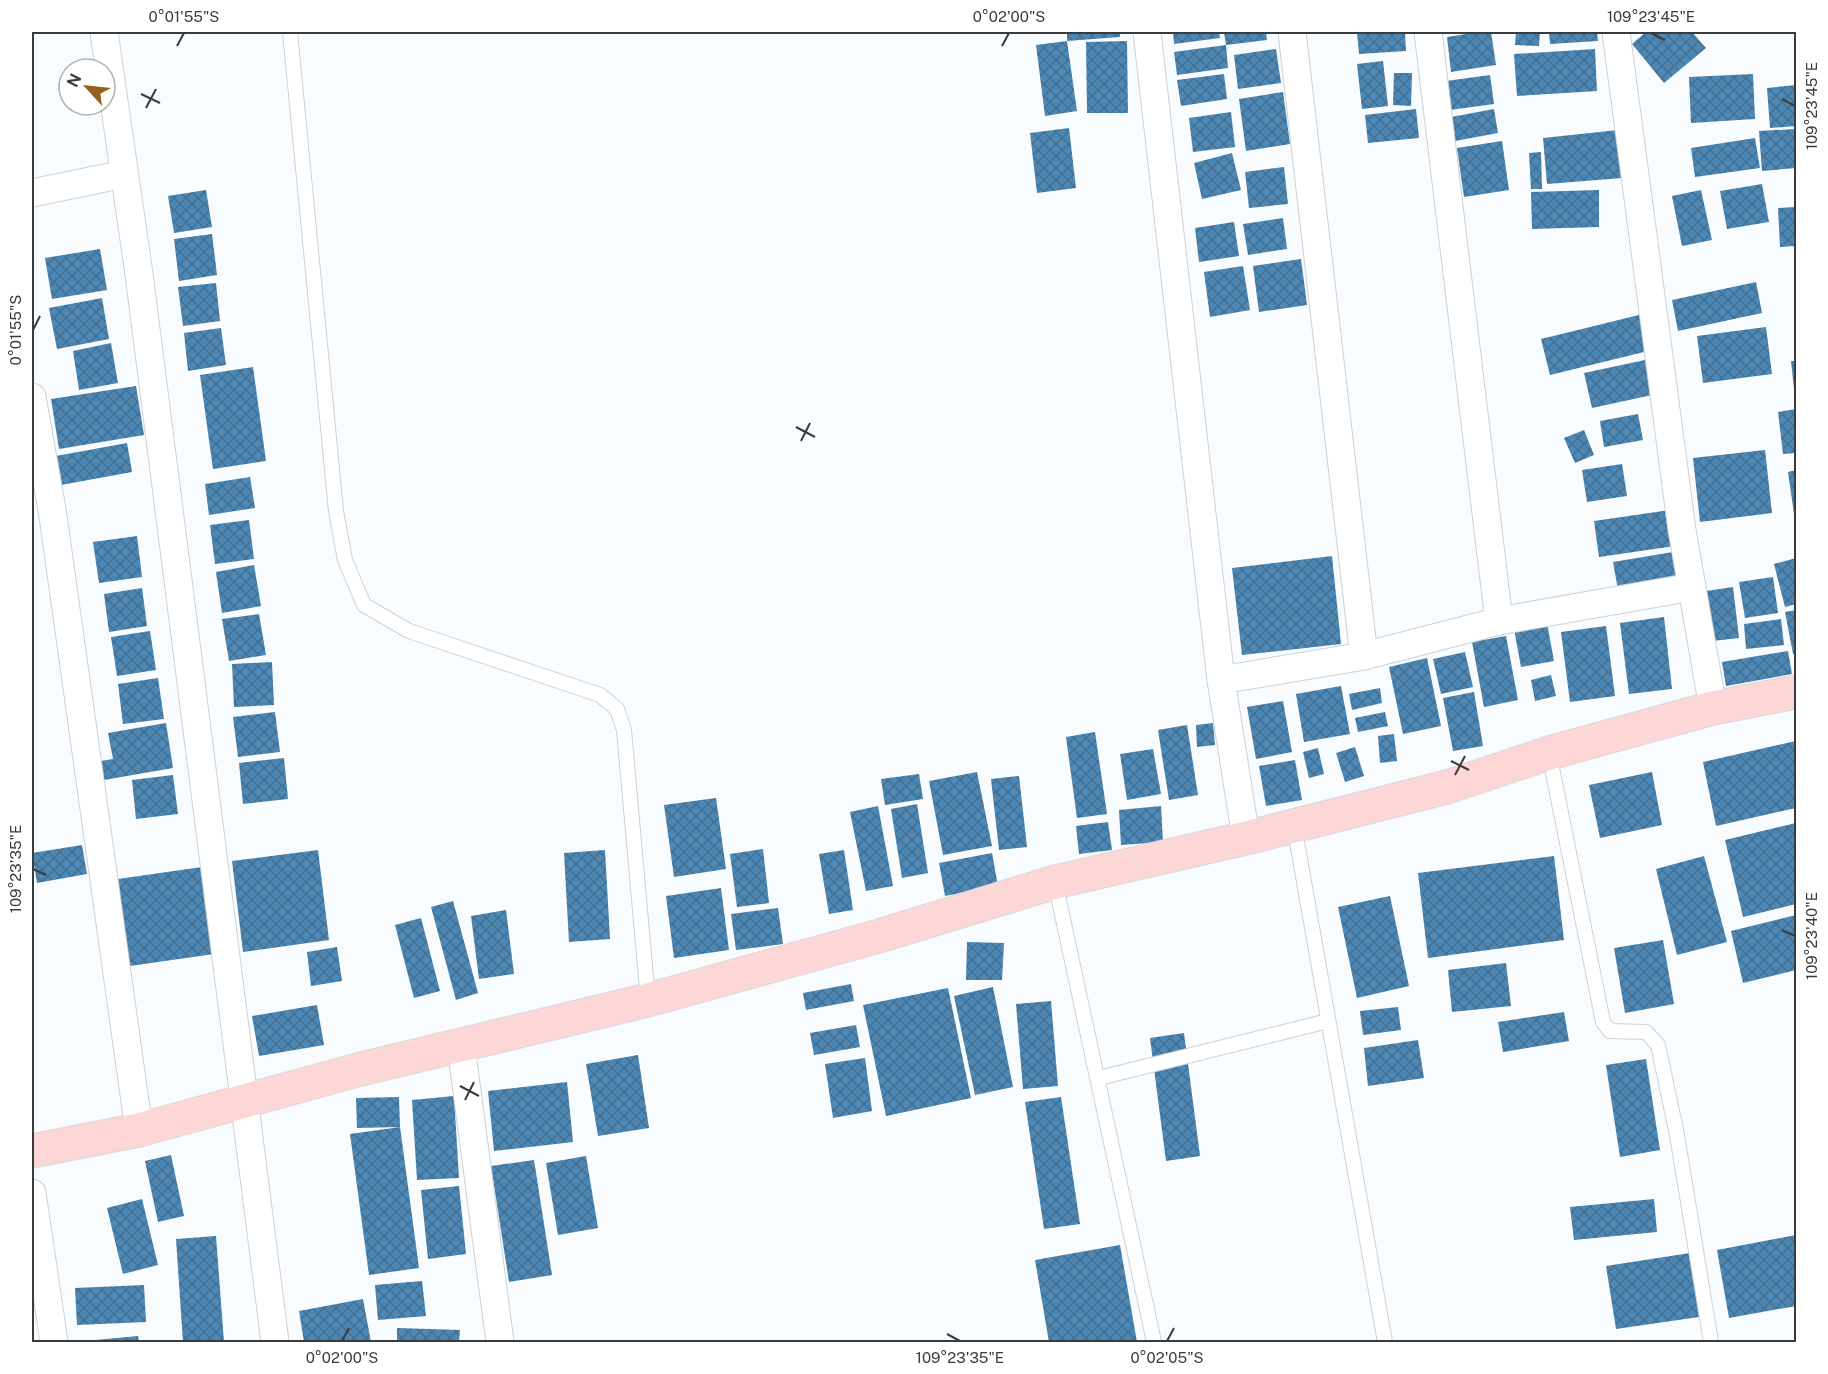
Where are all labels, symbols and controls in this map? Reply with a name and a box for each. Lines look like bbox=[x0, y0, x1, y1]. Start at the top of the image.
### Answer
text: 0°01'55"S bbox=[149, 8, 219, 25]
text: 0°02'00"S bbox=[973, 8, 1045, 25]
text: 109°23'45"E bbox=[1607, 8, 1695, 25]
north arrow bbox=[57, 57, 117, 117]
text: 109°23'45"E bbox=[1803, 62, 1820, 150]
text: N bbox=[63, 71, 85, 90]
text: 0°01'55"S bbox=[7, 295, 24, 365]
text: 109°23'35"E bbox=[7, 825, 24, 913]
text: 109°23'40"E bbox=[1803, 892, 1820, 980]
text: 0°02'00"S bbox=[306, 1349, 378, 1366]
text: 109°23'35"E bbox=[916, 1349, 1004, 1366]
text: 0°02'05"S bbox=[1130, 1349, 1204, 1366]

